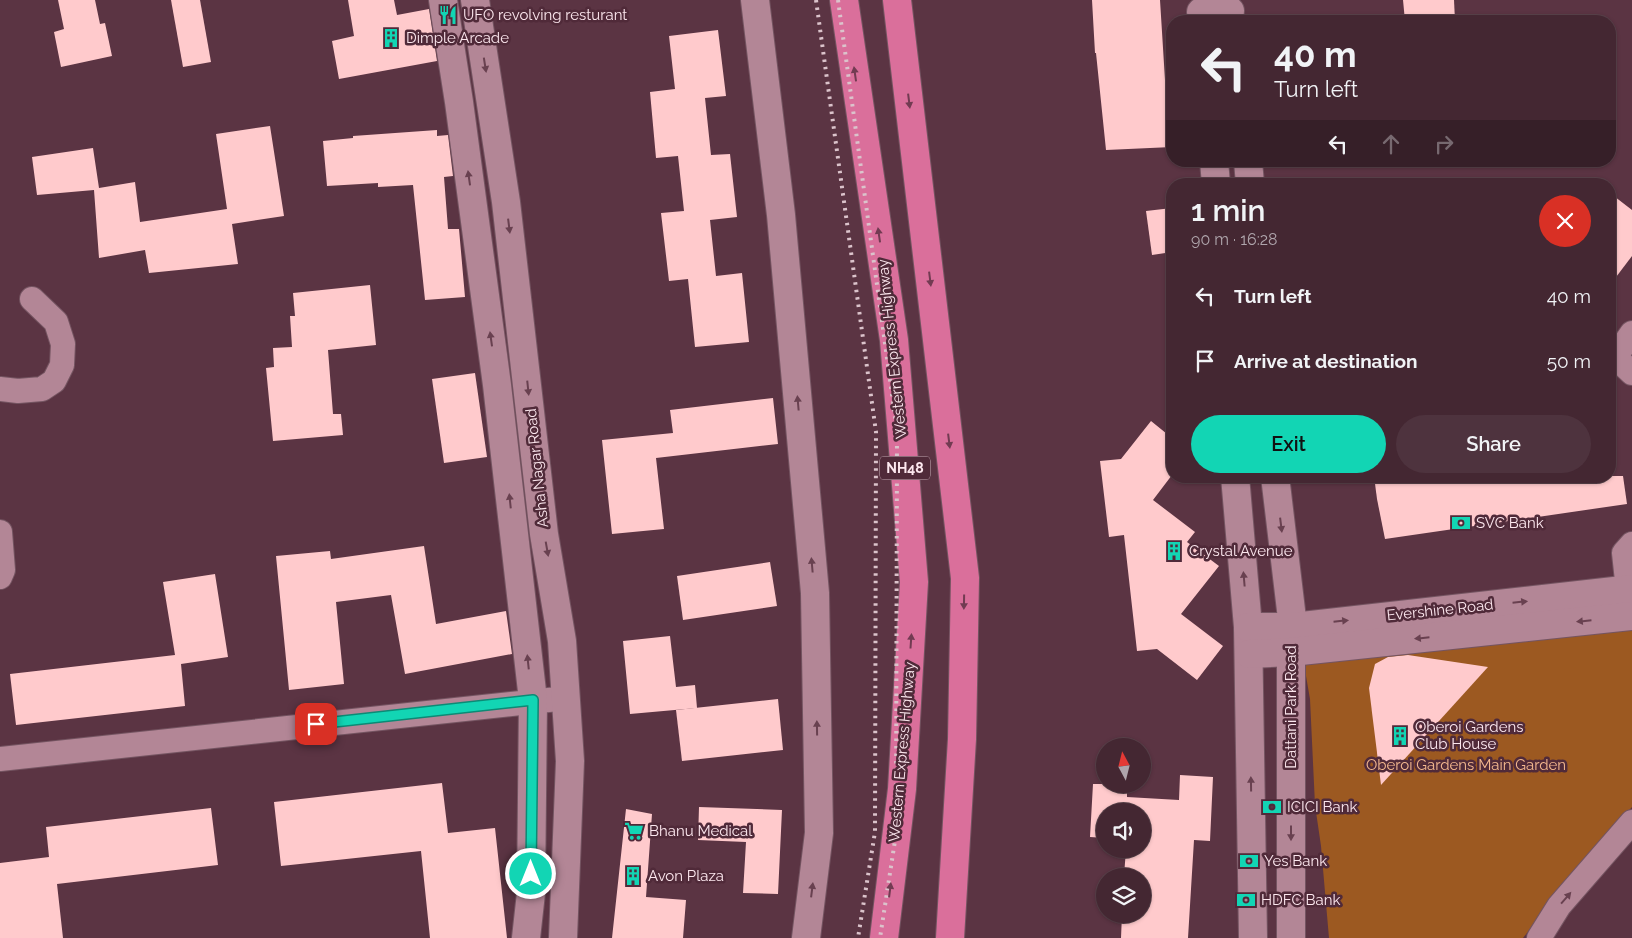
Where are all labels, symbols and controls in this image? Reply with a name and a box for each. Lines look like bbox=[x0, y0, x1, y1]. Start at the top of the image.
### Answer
restaurant icon: UFO revolving resturant bbox=[437, 4, 459, 26]
place label: UFO revolving resturant bbox=[463, 6, 627, 24]
building icon: Dimple Arcade bbox=[380, 27, 402, 49]
place label: Dimple Arcade bbox=[406, 29, 509, 47]
text: 40 m bbox=[1274, 34, 1356, 75]
icon: left bbox=[1191, 35, 1256, 100]
one-way arrow bbox=[482, 58, 490, 74]
one-way arrow bbox=[851, 66, 859, 82]
text: Turn left bbox=[1274, 76, 1358, 102]
one-way arrow bbox=[905, 93, 913, 109]
icon: left bbox=[1324, 130, 1352, 158]
icon: ahead bbox=[1377, 130, 1405, 158]
icon: right bbox=[1430, 130, 1458, 158]
one-way arrow bbox=[465, 170, 473, 186]
text: 1 min bbox=[1191, 193, 1266, 228]
button: close bbox=[1539, 195, 1591, 247]
one-way arrow bbox=[505, 219, 513, 235]
one-way arrow bbox=[874, 227, 882, 243]
text: 90 m · 16:28 bbox=[1191, 230, 1277, 249]
street label: Western Express Highway bbox=[874, 258, 910, 440]
one-way arrow bbox=[926, 272, 934, 288]
icon: left bbox=[1191, 282, 1219, 310]
text: Turn left bbox=[1234, 285, 1311, 307]
text: 40 m bbox=[1547, 285, 1591, 307]
one-way arrow bbox=[487, 331, 495, 347]
icon: arrive bbox=[1191, 347, 1219, 375]
text: Arrive at destination bbox=[1234, 350, 1418, 372]
text: 50 m bbox=[1547, 350, 1591, 372]
one-way arrow bbox=[524, 380, 532, 396]
one-way arrow bbox=[794, 395, 802, 411]
street label: Asha Nagar Road bbox=[522, 407, 552, 529]
button: Exit bbox=[1191, 415, 1386, 473]
button: Share bbox=[1396, 415, 1591, 473]
one-way arrow bbox=[945, 433, 953, 449]
road number: NH48 bbox=[880, 456, 930, 479]
one-way arrow bbox=[506, 492, 514, 508]
bank icon: SVC Bank bbox=[1450, 512, 1472, 534]
place label: SVC Bank bbox=[1476, 514, 1544, 532]
one-way arrow bbox=[1277, 517, 1285, 533]
building icon: Crystal Avenue bbox=[1163, 540, 1185, 562]
one-way arrow bbox=[543, 541, 551, 557]
place label: Crystal Avenue bbox=[1189, 542, 1293, 560]
one-way arrow bbox=[808, 557, 816, 573]
one-way arrow bbox=[1240, 570, 1248, 586]
one-way arrow bbox=[960, 595, 968, 611]
street label: Evershine Road bbox=[1386, 595, 1494, 625]
one-way arrow bbox=[1512, 597, 1528, 605]
one-way arrow bbox=[1333, 617, 1349, 625]
one-way arrow bbox=[1575, 617, 1591, 625]
one-way arrow bbox=[907, 632, 915, 648]
one-way arrow bbox=[1414, 634, 1430, 642]
street label: Dattani Park Road bbox=[1282, 645, 1300, 769]
one-way arrow bbox=[524, 654, 532, 670]
street label: Western Express Highway bbox=[885, 661, 919, 843]
pin bbox=[295, 703, 337, 745]
icon: arrive bbox=[302, 710, 330, 738]
place label: Oberoi Gardens Club House bbox=[1415, 718, 1523, 753]
one-way arrow bbox=[813, 719, 821, 735]
building icon: Oberoi Gardens Club House bbox=[1389, 725, 1411, 747]
north arrow bbox=[1096, 738, 1151, 792]
map controls bbox=[1096, 738, 1151, 923]
park label: Oberoi Gardens Main Garden bbox=[1366, 756, 1566, 774]
one-way arrow bbox=[1246, 776, 1254, 792]
bank icon: ICICI Bank bbox=[1261, 796, 1283, 818]
place label: ICICI Bank bbox=[1287, 798, 1357, 816]
button: sound bbox=[1096, 803, 1151, 858]
supermarket icon: Bhanu Medical bbox=[623, 820, 645, 842]
place label: Bhanu Medical bbox=[649, 822, 753, 840]
one-way arrow bbox=[1287, 825, 1295, 841]
position arrow bbox=[504, 847, 556, 899]
bank icon: Yes Bank bbox=[1238, 850, 1260, 872]
place label: Yes Bank bbox=[1264, 852, 1327, 870]
building icon: Avon Plaza bbox=[622, 865, 644, 887]
place label: Avon Plaza bbox=[648, 867, 724, 885]
button: layers bbox=[1096, 868, 1151, 923]
one-way arrow bbox=[808, 881, 816, 897]
one-way arrow bbox=[886, 881, 894, 897]
bank icon: HDFC Bank bbox=[1235, 889, 1257, 911]
place label: HDFC Bank bbox=[1261, 891, 1340, 909]
one-way arrow bbox=[1560, 892, 1572, 904]

